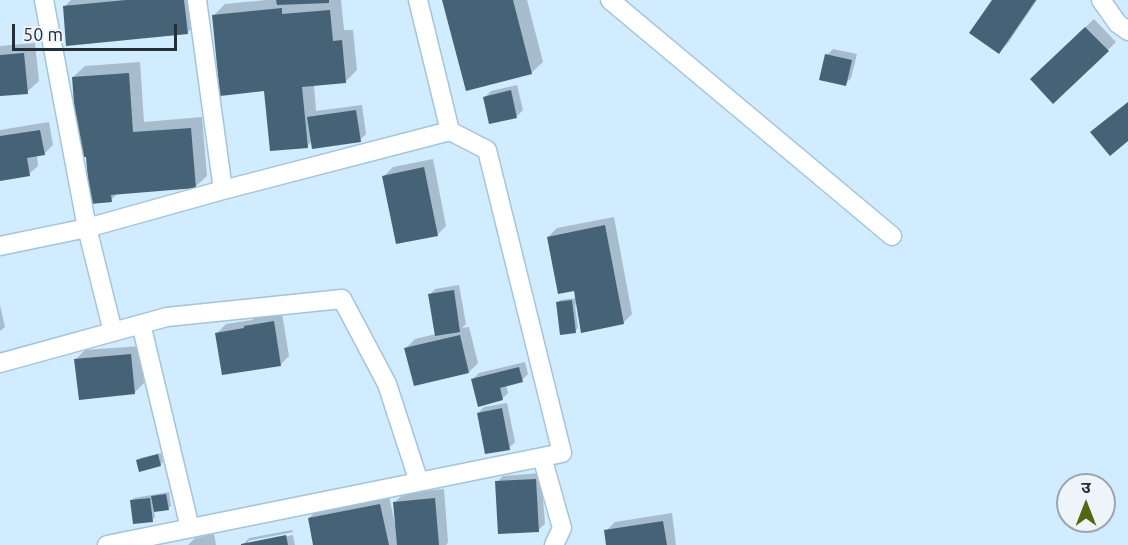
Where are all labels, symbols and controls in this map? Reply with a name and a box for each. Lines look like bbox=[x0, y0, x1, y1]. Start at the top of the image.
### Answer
scale bar bbox=[15, 12, 180, 50]
text: 50 m bbox=[23, 24, 63, 44]
north arrow bbox=[1056, 473, 1116, 533]
text: उ bbox=[1081, 478, 1091, 496]

